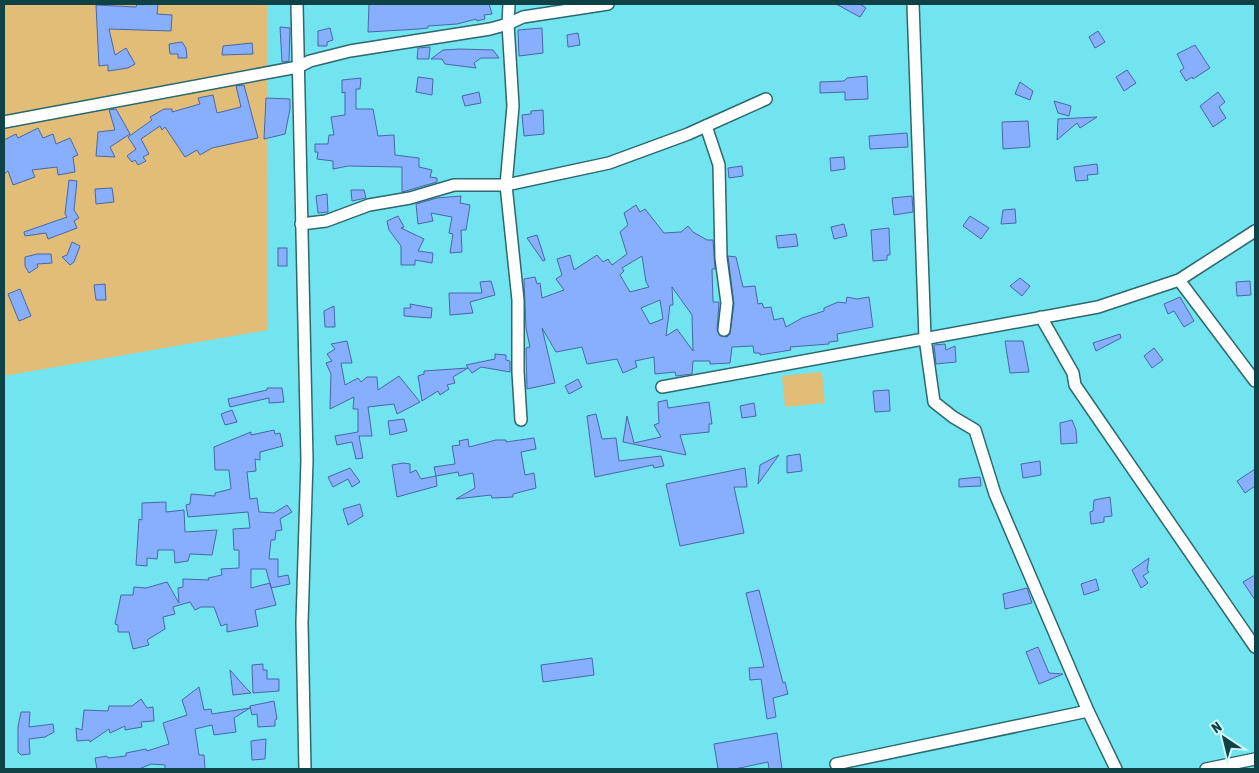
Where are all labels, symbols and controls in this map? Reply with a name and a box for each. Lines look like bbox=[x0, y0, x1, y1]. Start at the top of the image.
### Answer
north arrow bbox=[1199, 713, 1249, 763]
text: N bbox=[1209, 718, 1225, 736]

